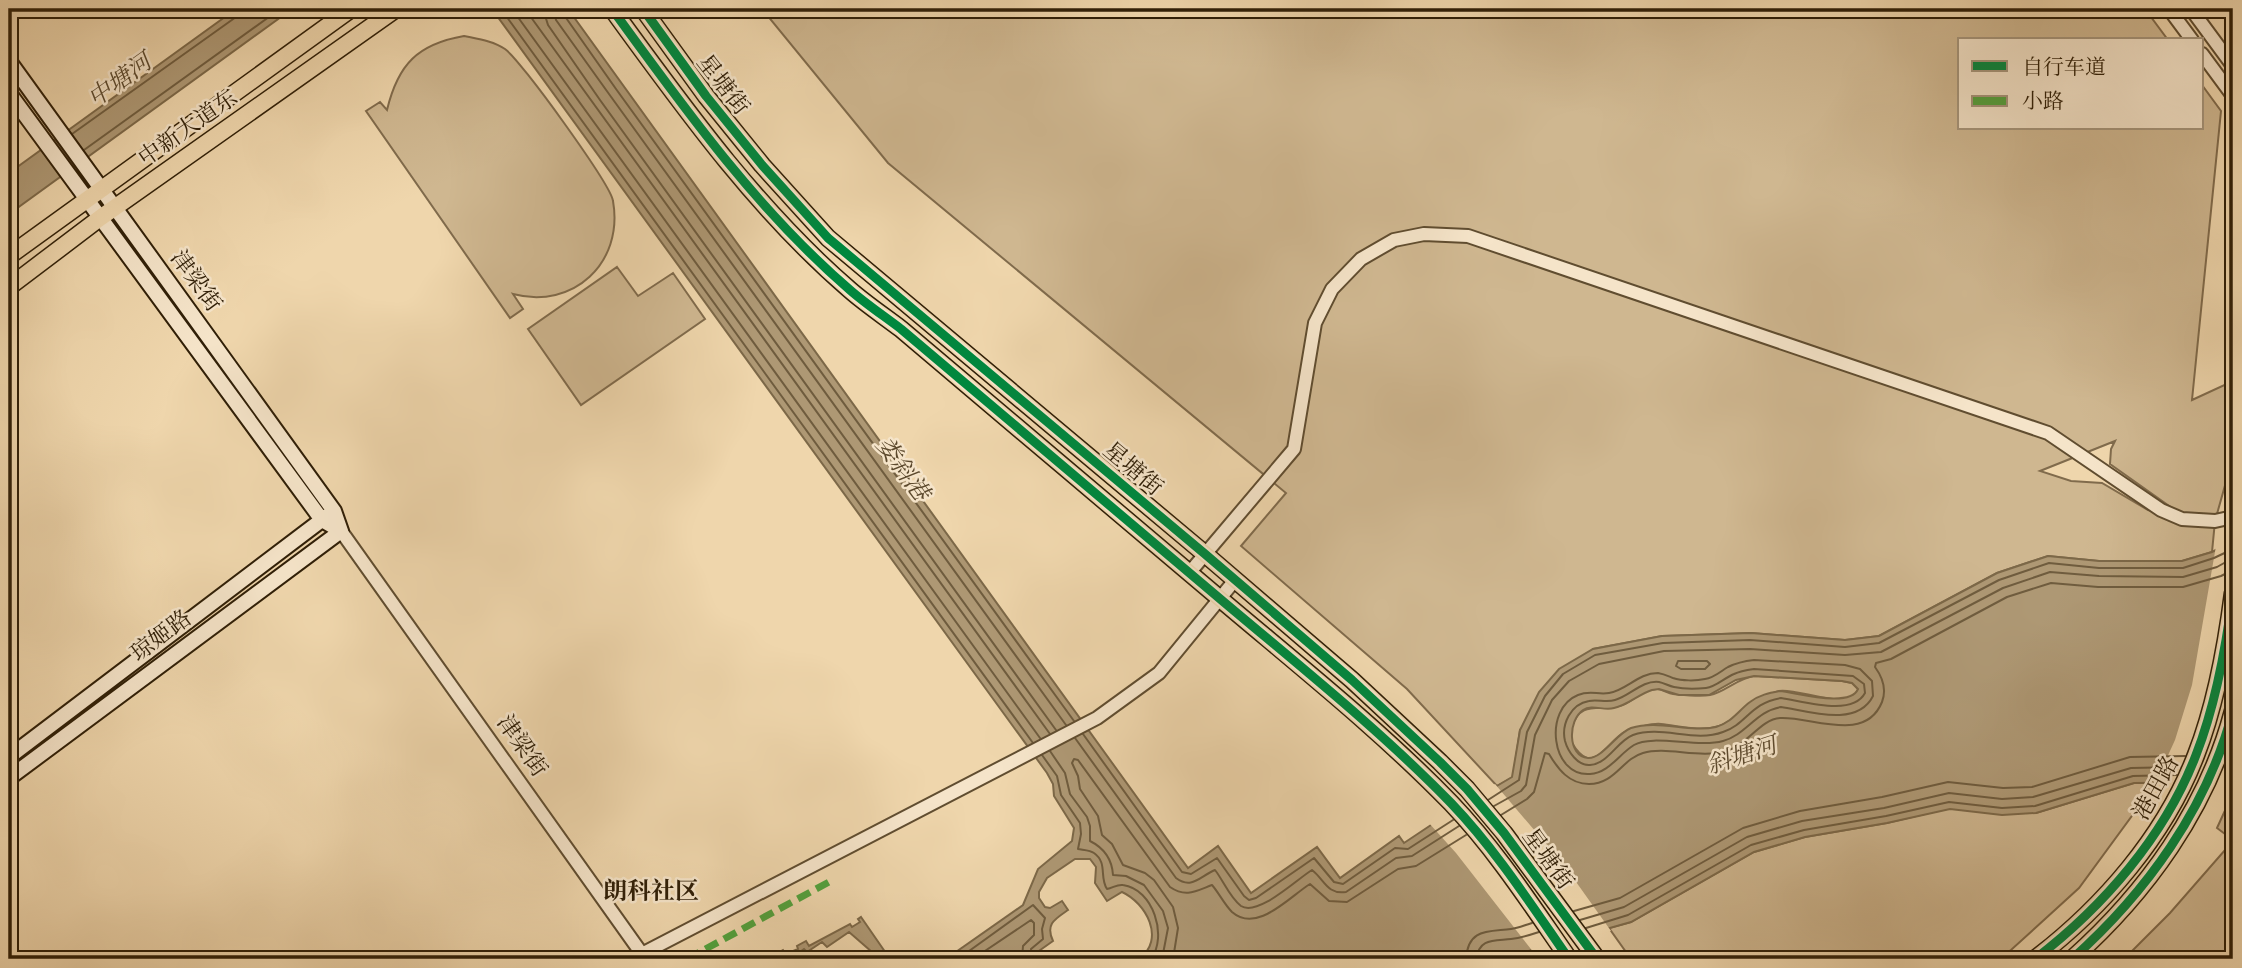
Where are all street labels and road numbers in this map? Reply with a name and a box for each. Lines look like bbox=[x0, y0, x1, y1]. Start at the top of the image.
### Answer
street label: 星塘街 bbox=[691, 49, 755, 121]
street label: 中新大道东 bbox=[133, 84, 243, 172]
street label: 津梁街 bbox=[164, 245, 228, 317]
street label: 星塘街 bbox=[1098, 436, 1168, 502]
street label: 琼姬路 bbox=[125, 604, 197, 668]
street label: 津梁街 bbox=[491, 710, 553, 782]
street label: 港田路 bbox=[2127, 751, 2185, 825]
street label: 星塘街 bbox=[1516, 823, 1580, 895]

